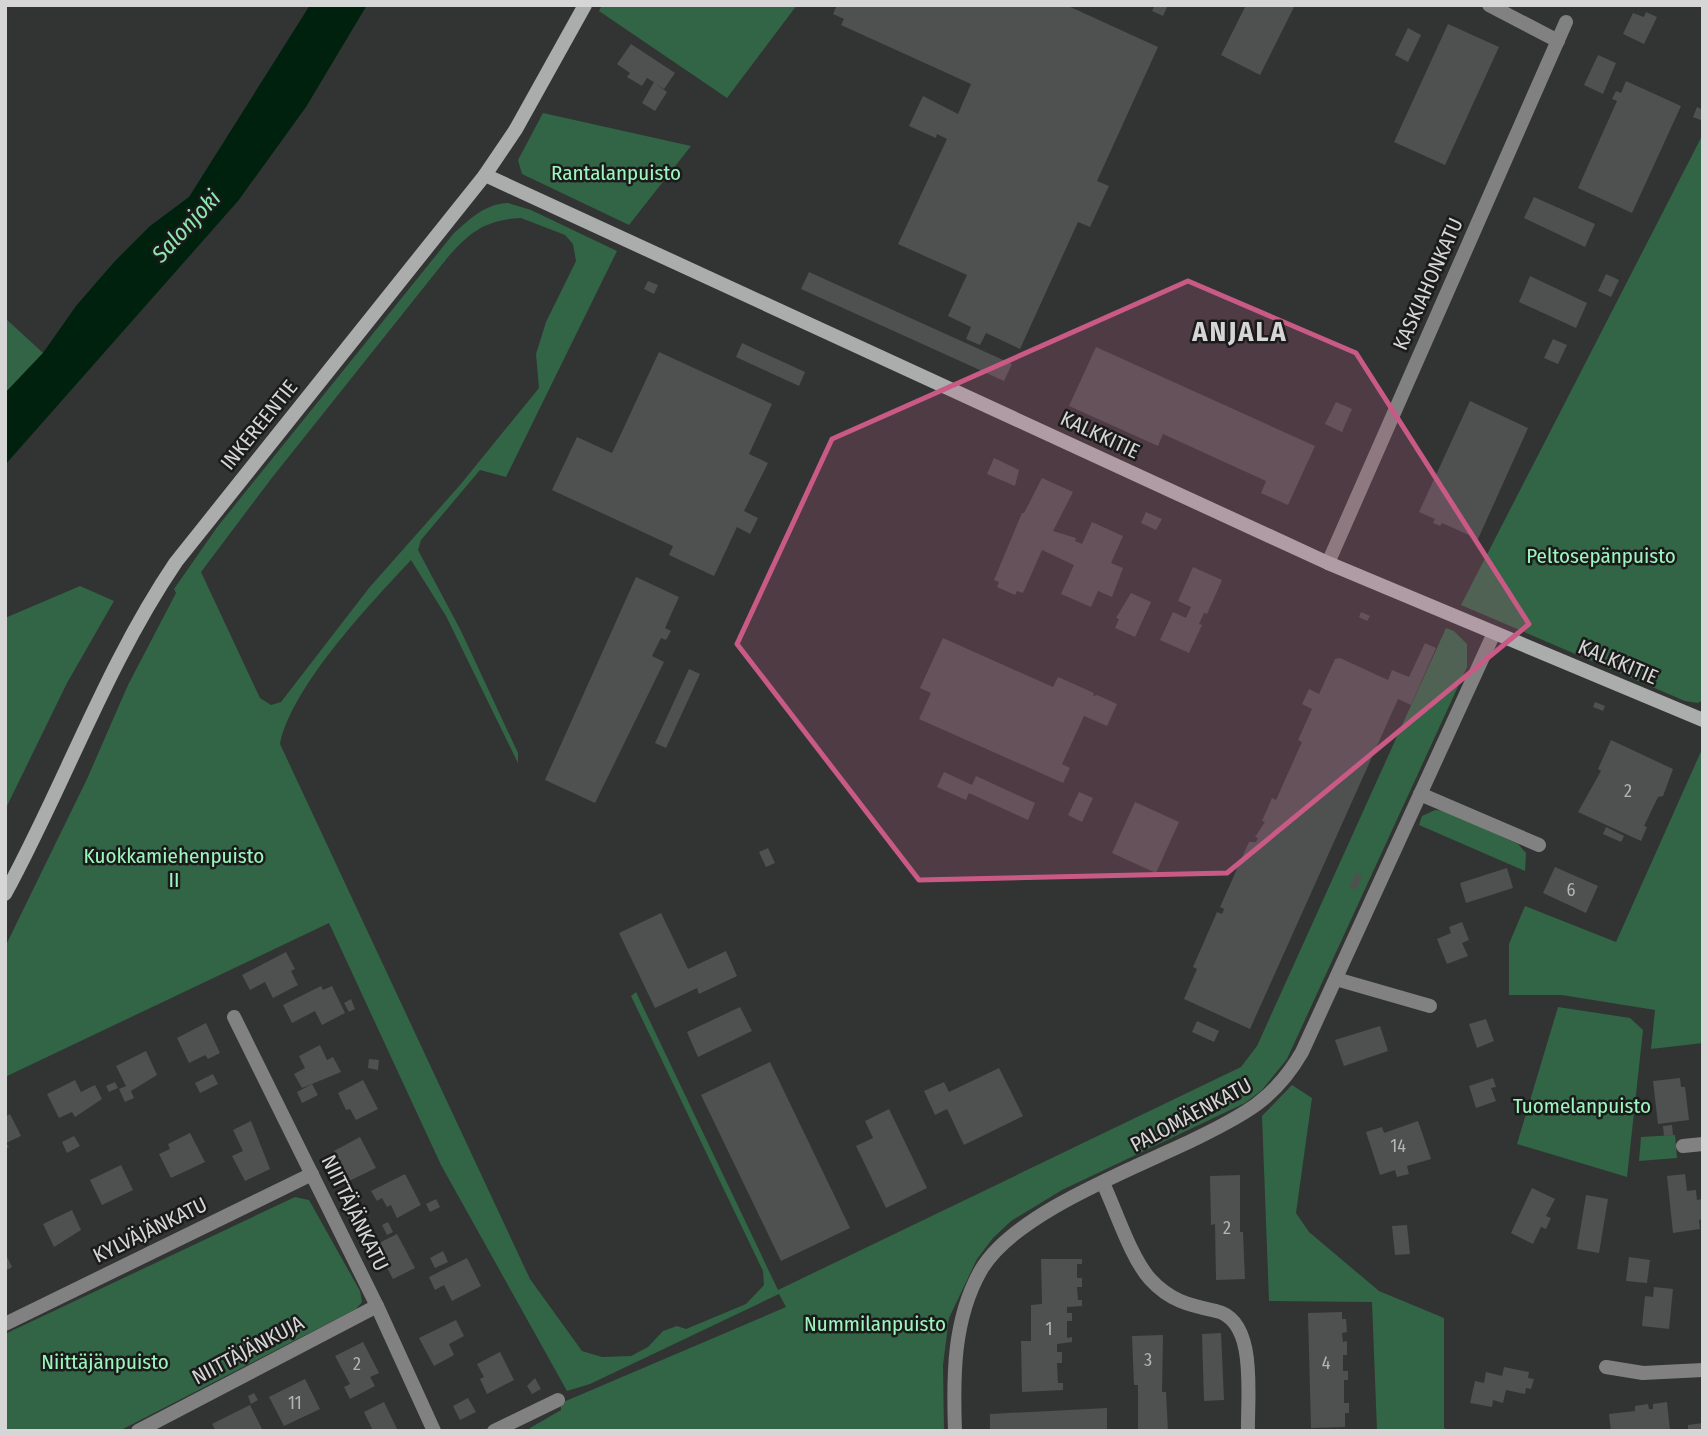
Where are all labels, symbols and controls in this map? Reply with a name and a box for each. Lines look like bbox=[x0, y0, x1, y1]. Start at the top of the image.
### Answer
park label: Rantalanpuisto bbox=[551, 160, 681, 186]
water label: Salonjoki bbox=[145, 184, 226, 269]
street label: KASKIAHONKATU bbox=[1387, 214, 1469, 354]
district label: ANJALA bbox=[1191, 315, 1288, 348]
street label: INKEREENTIE bbox=[215, 375, 303, 475]
street label: KALKKITIE bbox=[1056, 405, 1144, 465]
park label: Peltosepänpuisto bbox=[1526, 543, 1676, 569]
street label: KALKKITIE bbox=[1574, 634, 1662, 690]
house number: 2 bbox=[1624, 780, 1632, 802]
park label: Kuokkamiehenpuisto II bbox=[84, 843, 264, 893]
house number: 6 bbox=[1567, 879, 1576, 901]
street label: PALOMÄENKATU bbox=[1126, 1072, 1256, 1158]
park label: Tuomelanpuisto bbox=[1513, 1093, 1651, 1119]
house number: 14 bbox=[1390, 1135, 1406, 1157]
street label: NIITTÄJÄNKATU bbox=[316, 1151, 394, 1275]
street label: KYLVÄJÄNKATU bbox=[89, 1191, 211, 1269]
house number: 2 bbox=[1223, 1217, 1231, 1239]
street label: NIITTÄJÄNKUJA bbox=[188, 1310, 308, 1390]
park label: Nummilanpuisto bbox=[804, 1311, 946, 1337]
house number: 1 bbox=[1045, 1318, 1053, 1340]
park label: Niittäjänpuisto bbox=[41, 1349, 169, 1375]
house number: 3 bbox=[1144, 1349, 1152, 1371]
house number: 4 bbox=[1322, 1352, 1331, 1374]
house number: 2 bbox=[353, 1353, 361, 1375]
house number: 11 bbox=[288, 1392, 302, 1414]

